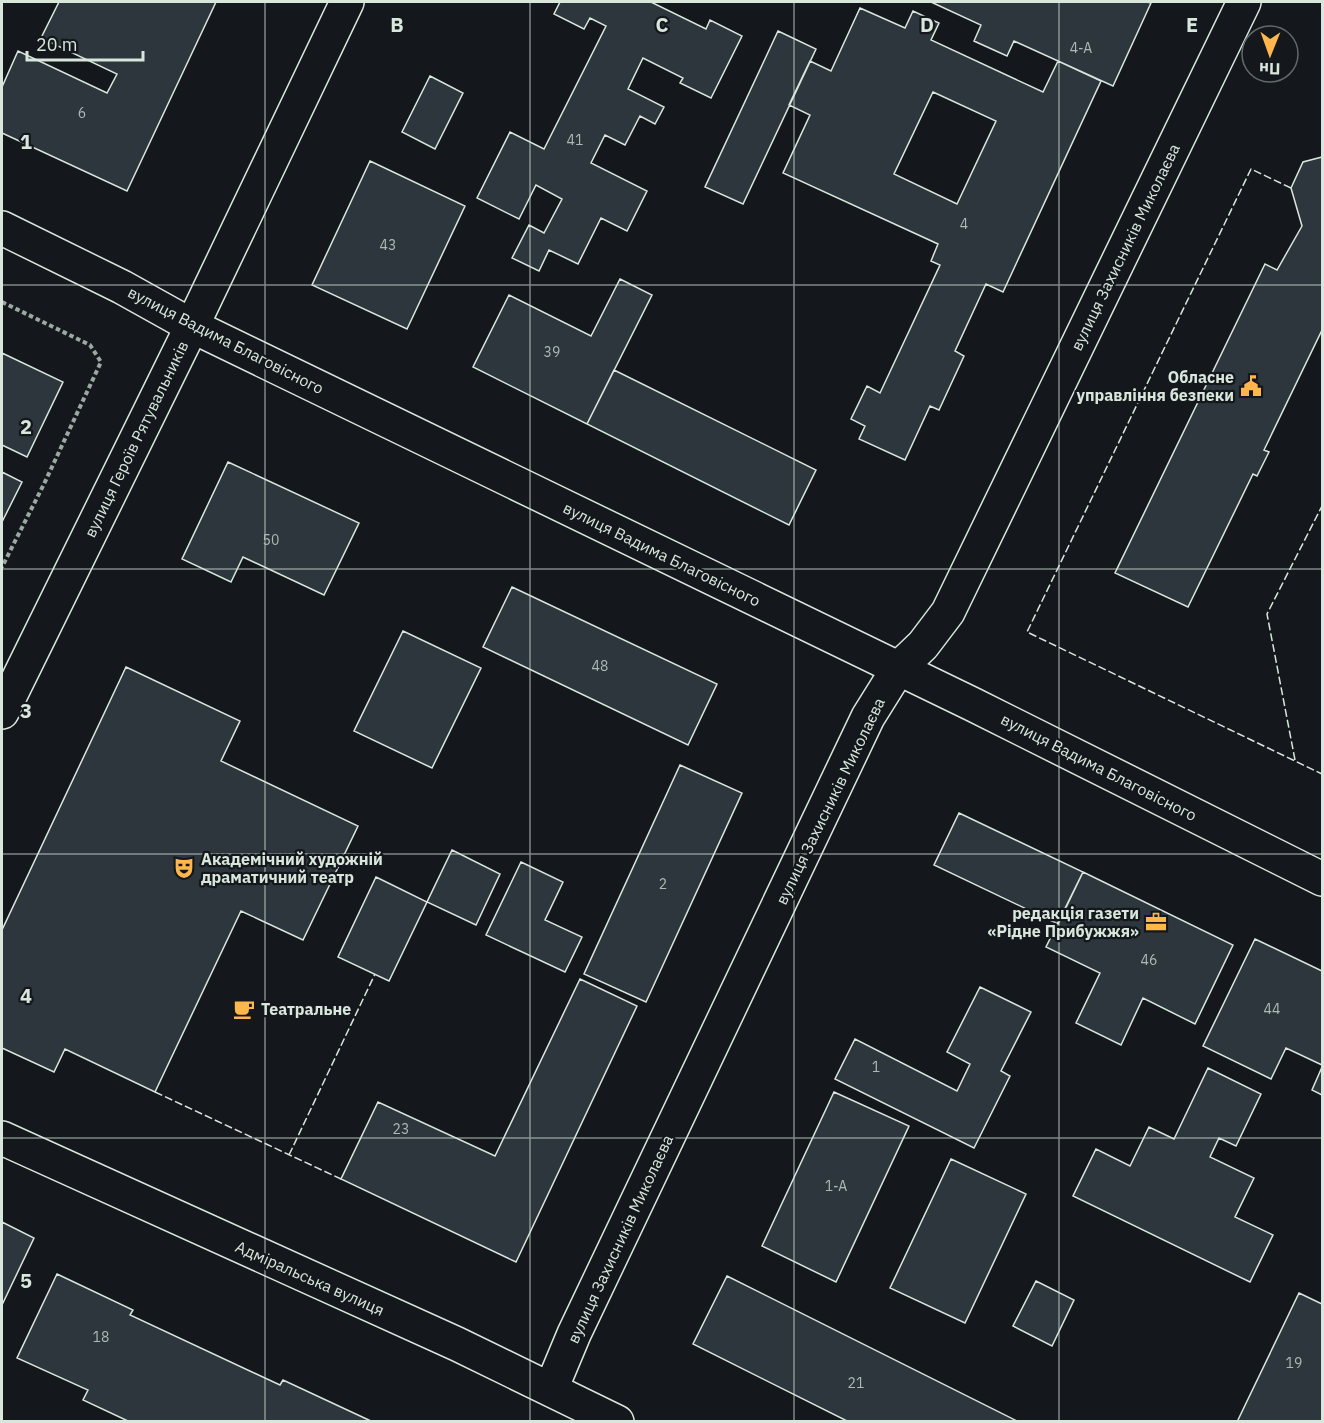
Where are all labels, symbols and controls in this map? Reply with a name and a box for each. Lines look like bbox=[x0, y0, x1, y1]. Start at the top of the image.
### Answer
text: B bbox=[390, 11, 404, 38]
text: C bbox=[655, 11, 669, 38]
text: D bbox=[920, 11, 934, 38]
text: E bbox=[1186, 11, 1198, 38]
scale bar bbox=[27, 24, 142, 62]
north arrow bbox=[1240, 24, 1300, 84]
text: 20 m bbox=[36, 33, 78, 56]
house number: 4-А bbox=[1070, 39, 1092, 57]
text: Пн bbox=[1259, 59, 1280, 79]
house number: 6 bbox=[78, 104, 86, 122]
text: 1 bbox=[20, 128, 32, 155]
house number: 41 bbox=[567, 131, 583, 149]
street label: вулиця Захисників Миколаєва bbox=[1066, 140, 1184, 354]
house number: 4 bbox=[960, 215, 968, 233]
house number: 43 bbox=[380, 236, 396, 254]
street label: вулиця Вадима Благовісного bbox=[125, 282, 327, 398]
street label: вулиця Героїв Рятувальників bbox=[80, 337, 192, 541]
house number: 39 bbox=[544, 343, 560, 361]
place label: Обласне управління безпеки bbox=[1076, 367, 1234, 405]
public building icon: Обласне управління безпеки bbox=[1239, 374, 1263, 398]
text: 2 bbox=[20, 413, 32, 440]
street label: вулиця Вадима Благовісного bbox=[560, 497, 764, 611]
house number: 50 bbox=[263, 531, 279, 549]
house number: 48 bbox=[592, 657, 608, 675]
street label: вулиця Захисників Миколаєва bbox=[771, 694, 889, 908]
text: 3 bbox=[20, 697, 32, 724]
street label: вулиця Вадима Благовісного bbox=[998, 709, 1200, 825]
place label: Академічний художній драматичний театр bbox=[201, 849, 383, 887]
theatre icon: Академічний художній драматичний театр bbox=[172, 856, 196, 880]
house number: 2 bbox=[659, 875, 667, 893]
place label: редакція газети «Рідне Прибужжя» bbox=[988, 903, 1139, 941]
office icon: редакція газети «Рідне Прибужжя» bbox=[1144, 910, 1168, 934]
house number: 46 bbox=[1141, 951, 1157, 969]
text: 4 bbox=[20, 982, 32, 1009]
cafe icon: Театральне bbox=[232, 997, 256, 1021]
place label: Театральне bbox=[261, 999, 351, 1019]
house number: 44 bbox=[1264, 1000, 1280, 1018]
house number: 1 bbox=[872, 1058, 880, 1076]
house number: 23 bbox=[393, 1120, 409, 1138]
street label: вулиця Захисників Миколаєва bbox=[563, 1131, 677, 1347]
house number: 1-А bbox=[825, 1177, 847, 1195]
street label: Адміральська вулиця bbox=[232, 1236, 388, 1320]
text: 5 bbox=[20, 1267, 32, 1294]
house number: 18 bbox=[93, 1328, 109, 1346]
house number: 19 bbox=[1286, 1354, 1302, 1372]
house number: 21 bbox=[848, 1374, 864, 1392]

